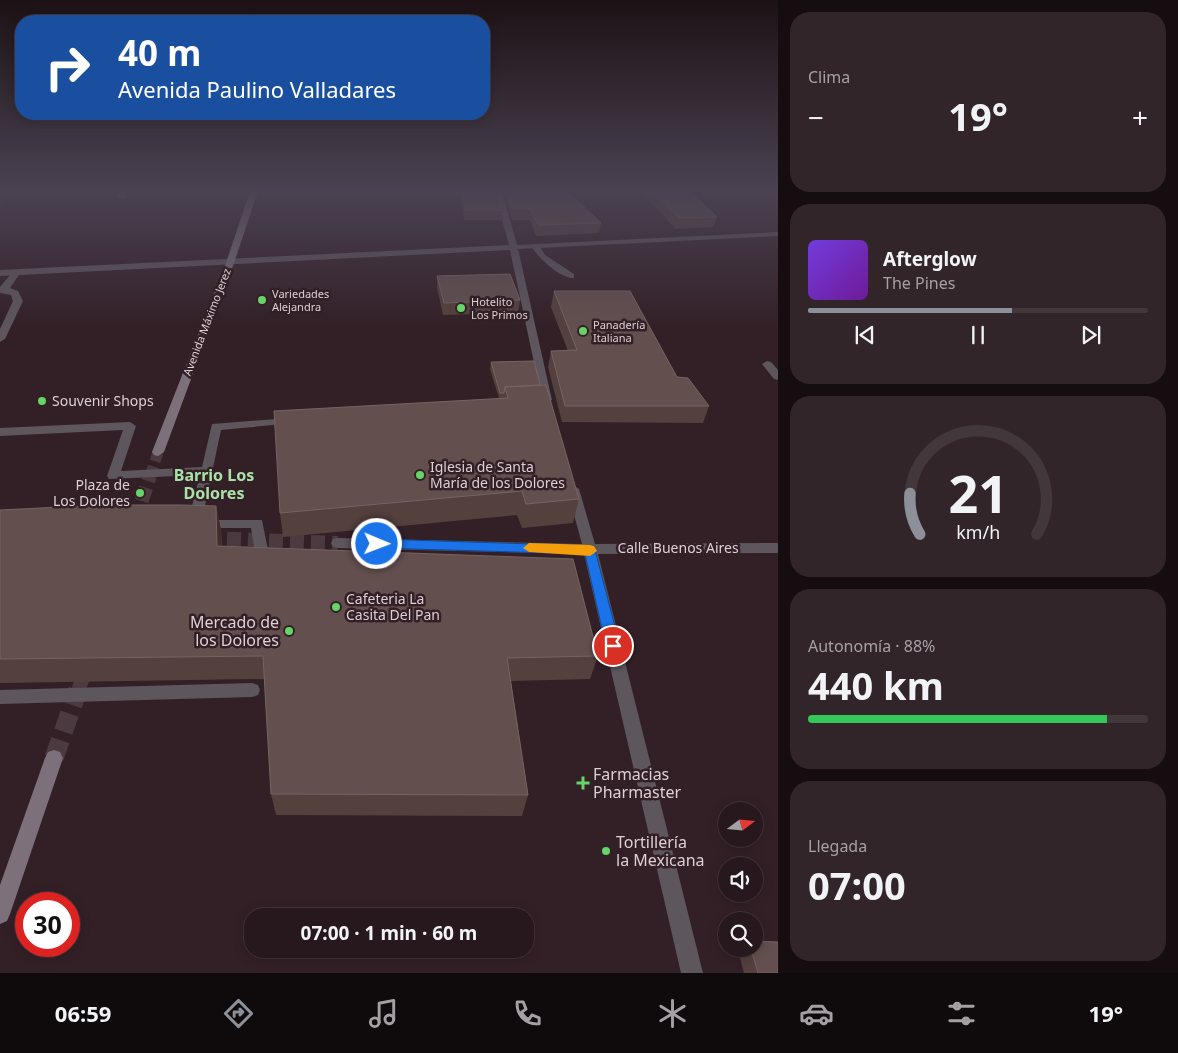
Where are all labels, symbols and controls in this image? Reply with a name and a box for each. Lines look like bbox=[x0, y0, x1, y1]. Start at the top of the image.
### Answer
text: 40 m bbox=[118, 29, 201, 76]
icon: right bbox=[35, 35, 100, 100]
text: Clima bbox=[808, 66, 850, 88]
text: Avenida Paulino Valladares bbox=[118, 74, 396, 104]
text: 19° bbox=[948, 90, 1008, 142]
text: − bbox=[808, 98, 824, 136]
text: + bbox=[1132, 98, 1148, 136]
text: Afterglow bbox=[883, 246, 977, 272]
street label: Avenida Máximo Jerez bbox=[179, 266, 234, 378]
text: The Pines bbox=[883, 272, 955, 294]
place label: Variedades Alejandra bbox=[272, 286, 329, 314]
marker: Variedades Alejandra bbox=[256, 294, 268, 306]
place label: Hotelito Los Primos bbox=[471, 294, 528, 322]
marker: Hotelito Los Primos bbox=[455, 302, 467, 314]
place label: Panadería Italiana bbox=[593, 317, 645, 345]
icon: previous bbox=[851, 321, 879, 349]
icon: pause bbox=[964, 321, 992, 349]
icon: next bbox=[1077, 321, 1105, 349]
marker: Panadería Italiana bbox=[577, 325, 589, 337]
place label: Souvenir Shops bbox=[52, 391, 154, 410]
marker: Souvenir Shops bbox=[36, 395, 48, 407]
place label: Iglesia de Santa María de los Dolores bbox=[430, 457, 565, 492]
text: 21 bbox=[948, 457, 1008, 528]
district label: Barrio Los Dolores bbox=[174, 464, 254, 504]
marker: Iglesia de Santa María de los Dolores bbox=[414, 469, 426, 481]
place label: Plaza de Los Dolores bbox=[53, 475, 130, 510]
marker: Plaza de Los Dolores bbox=[134, 487, 146, 499]
position arrow bbox=[350, 517, 402, 569]
text: km/h bbox=[956, 520, 1000, 544]
street label: Calle Buenos Aires bbox=[617, 538, 739, 557]
place label: Cafeteria La Casita Del Pan bbox=[346, 589, 440, 624]
marker: Cafeteria La Casita Del Pan bbox=[330, 601, 342, 613]
place label: Mercado de los Dolores bbox=[190, 611, 279, 651]
marker: Mercado de los Dolores bbox=[283, 625, 295, 637]
pin bbox=[592, 625, 634, 667]
icon: arrive bbox=[599, 632, 627, 660]
text: Autonomía · 88% bbox=[808, 635, 935, 657]
text: 440 km bbox=[808, 659, 944, 711]
place label: Farmacias Pharmaster bbox=[593, 763, 682, 803]
marker: Farmacias Pharmaster bbox=[577, 777, 589, 789]
north arrow bbox=[718, 802, 762, 848]
map controls bbox=[718, 802, 763, 957]
place label: Tortillería la Mexicana bbox=[616, 831, 705, 871]
text: Llegada bbox=[808, 835, 867, 857]
marker: Tortillería la Mexicana bbox=[600, 845, 612, 857]
button: sound bbox=[718, 857, 763, 902]
text: 07:00 bbox=[808, 859, 906, 911]
speed limit sign: 30 bbox=[15, 892, 80, 957]
button: search bbox=[718, 912, 763, 957]
text: 07:00 · 1 min · 60 m bbox=[301, 920, 477, 946]
icon: directions bbox=[221, 996, 256, 1031]
icon: music bbox=[366, 996, 401, 1031]
icon: phone bbox=[510, 996, 545, 1031]
icon: climate bbox=[655, 996, 690, 1031]
icon: car bbox=[799, 996, 834, 1031]
icon: filters bbox=[944, 996, 979, 1031]
text: 06:59 bbox=[55, 998, 111, 1028]
text: 19° bbox=[1089, 998, 1123, 1028]

